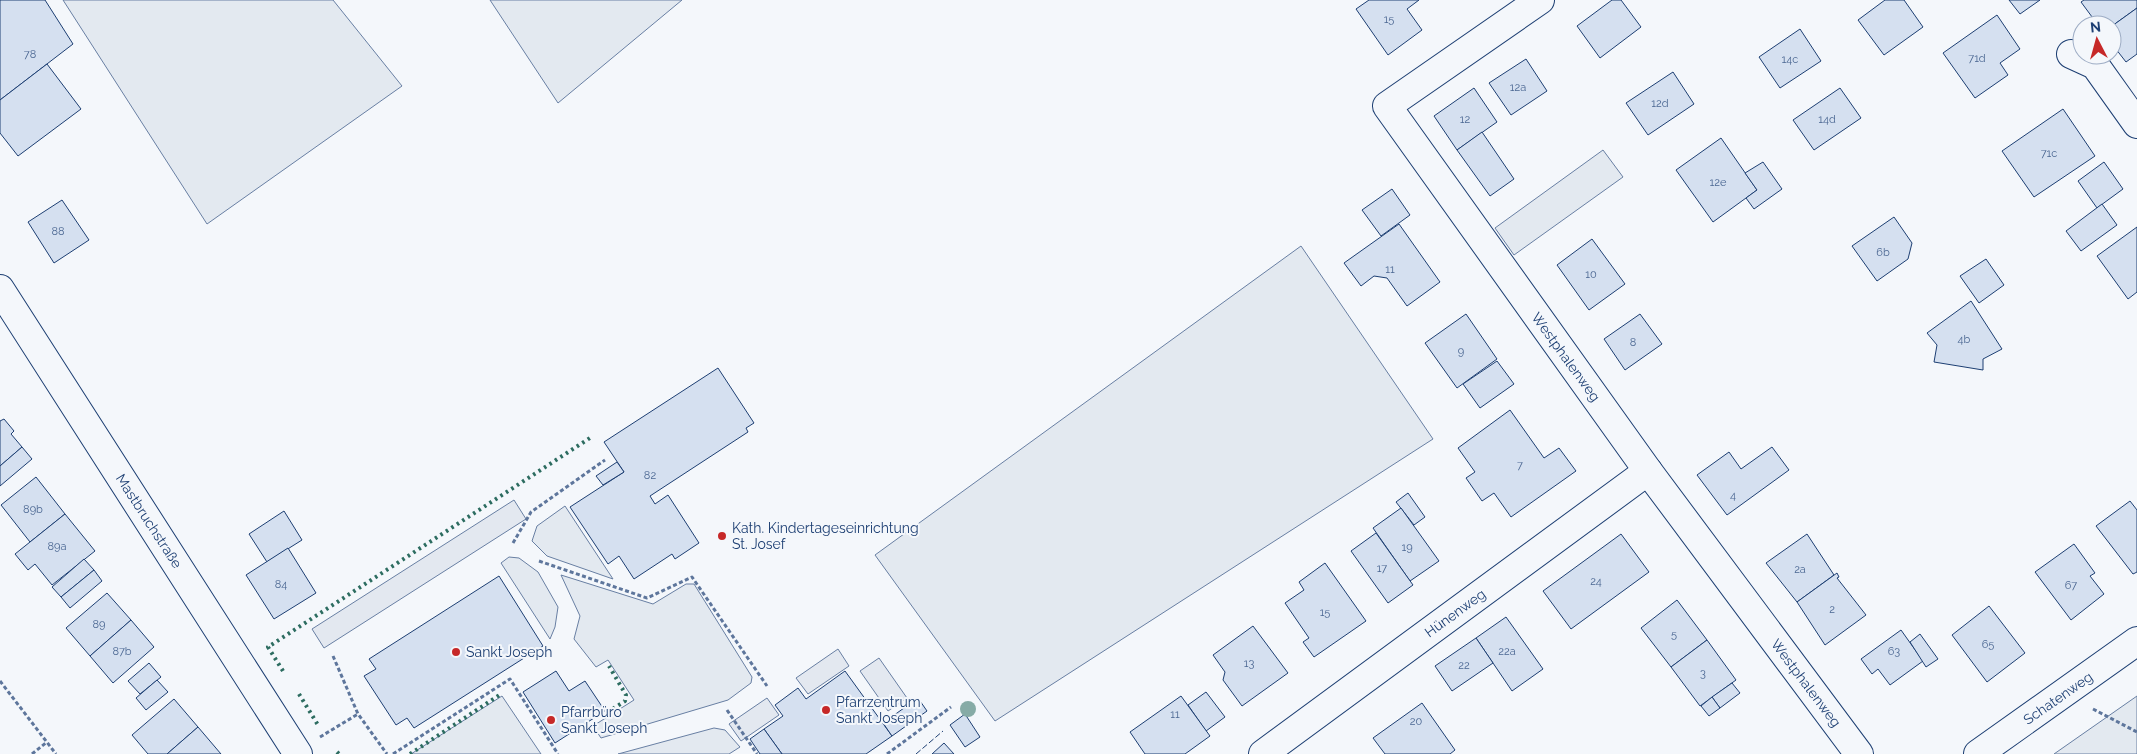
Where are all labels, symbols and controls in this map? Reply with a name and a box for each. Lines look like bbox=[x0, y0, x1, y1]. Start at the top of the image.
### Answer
house number: 15 bbox=[1384, 13, 1394, 26]
north arrow bbox=[2072, 15, 2122, 65]
text: N bbox=[2089, 19, 2102, 36]
house number: 78 bbox=[24, 48, 36, 61]
house number: 71d bbox=[1968, 52, 1986, 65]
house number: 14c bbox=[1782, 53, 1798, 66]
house number: 12a bbox=[1510, 81, 1526, 94]
house number: 12d bbox=[1651, 97, 1669, 110]
house number: 12 bbox=[1460, 113, 1470, 126]
house number: 14d bbox=[1818, 113, 1836, 126]
house number: 71c bbox=[2041, 147, 2057, 160]
house number: 12e bbox=[1710, 176, 1727, 189]
house number: 88 bbox=[51, 225, 65, 238]
house number: 6b bbox=[1876, 246, 1890, 259]
house number: 11 bbox=[1385, 263, 1395, 276]
house number: 10 bbox=[1585, 268, 1597, 281]
street label: Westphalenweg bbox=[1528, 309, 1604, 405]
house number: 4b bbox=[1958, 333, 1971, 346]
house number: 8 bbox=[1630, 336, 1636, 349]
house number: 9 bbox=[1458, 345, 1464, 358]
house number: 7 bbox=[1517, 459, 1523, 472]
house number: 82 bbox=[644, 469, 656, 482]
street label: Mastbruchstraße bbox=[113, 471, 185, 571]
house number: 4 bbox=[1730, 489, 1736, 502]
house number: 89b bbox=[23, 503, 43, 516]
place label: Kath. Kindertageseinrichtung St. Josef bbox=[732, 520, 919, 552]
marker: Kath. Kindertageseinrichtung St. Josef bbox=[716, 530, 728, 542]
house number: 89a bbox=[48, 540, 66, 553]
house number: 19 bbox=[1401, 541, 1413, 554]
house number: 17 bbox=[1377, 562, 1387, 575]
house number: 2a bbox=[1794, 563, 1806, 576]
house number: 24 bbox=[1590, 575, 1602, 588]
house number: 84 bbox=[275, 578, 287, 591]
house number: 67 bbox=[2065, 579, 2077, 592]
street label: Hünenweg bbox=[1422, 586, 1488, 640]
house number: 2 bbox=[1829, 603, 1835, 616]
house number: 15 bbox=[1320, 606, 1330, 619]
house number: 89 bbox=[93, 618, 105, 631]
house number: 5 bbox=[1671, 628, 1677, 641]
street label: Westphalenweg bbox=[1768, 636, 1844, 730]
house number: 65 bbox=[1982, 638, 1994, 651]
place label: Sankt Joseph bbox=[466, 644, 552, 660]
house number: 87b bbox=[112, 645, 132, 658]
house number: 22a bbox=[1498, 645, 1516, 658]
house number: 63 bbox=[1888, 645, 1900, 658]
marker: Sankt Joseph bbox=[450, 646, 462, 658]
house number: 13 bbox=[1244, 657, 1254, 670]
house number: 22 bbox=[1458, 659, 1470, 672]
house number: 3 bbox=[1700, 667, 1706, 680]
street label: Schatenweg bbox=[2020, 668, 2096, 728]
place label: Pfarrzentrum Sankt Joseph bbox=[836, 694, 922, 726]
place label: Pfarrbüro Sankt Joseph bbox=[561, 704, 647, 736]
marker: Pfarrzentrum Sankt Joseph bbox=[820, 704, 832, 716]
house number: 11 bbox=[1170, 708, 1180, 721]
marker: Pfarrbüro Sankt Joseph bbox=[545, 714, 557, 726]
house number: 20 bbox=[1410, 715, 1422, 728]

